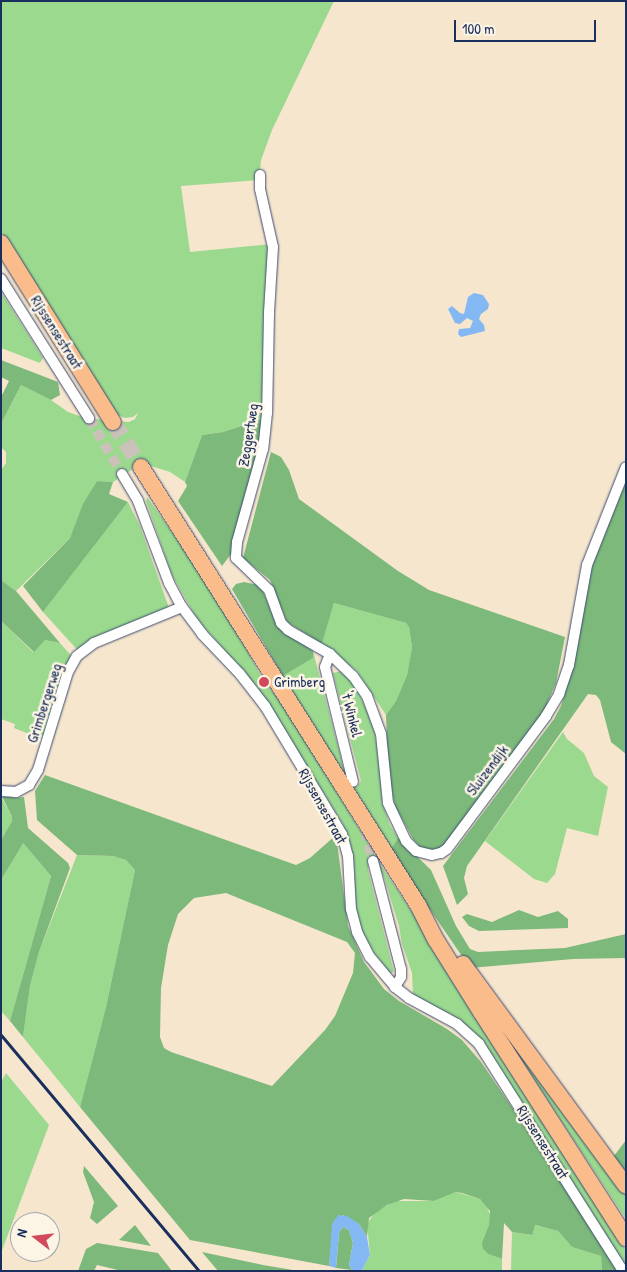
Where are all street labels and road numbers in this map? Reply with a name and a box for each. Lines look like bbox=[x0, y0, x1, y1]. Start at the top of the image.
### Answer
street label: Rijssensestraat bbox=[27, 292, 87, 372]
street label: Zeggertweg bbox=[234, 402, 262, 468]
street label: Grimbergerweg bbox=[23, 661, 65, 745]
street label: 't Winkel bbox=[338, 689, 366, 739]
street label: Sluizendijk bbox=[462, 741, 512, 799]
street label: Rijssensestraat bbox=[295, 765, 351, 847]
street label: Rijssensestraat bbox=[513, 1102, 573, 1182]

